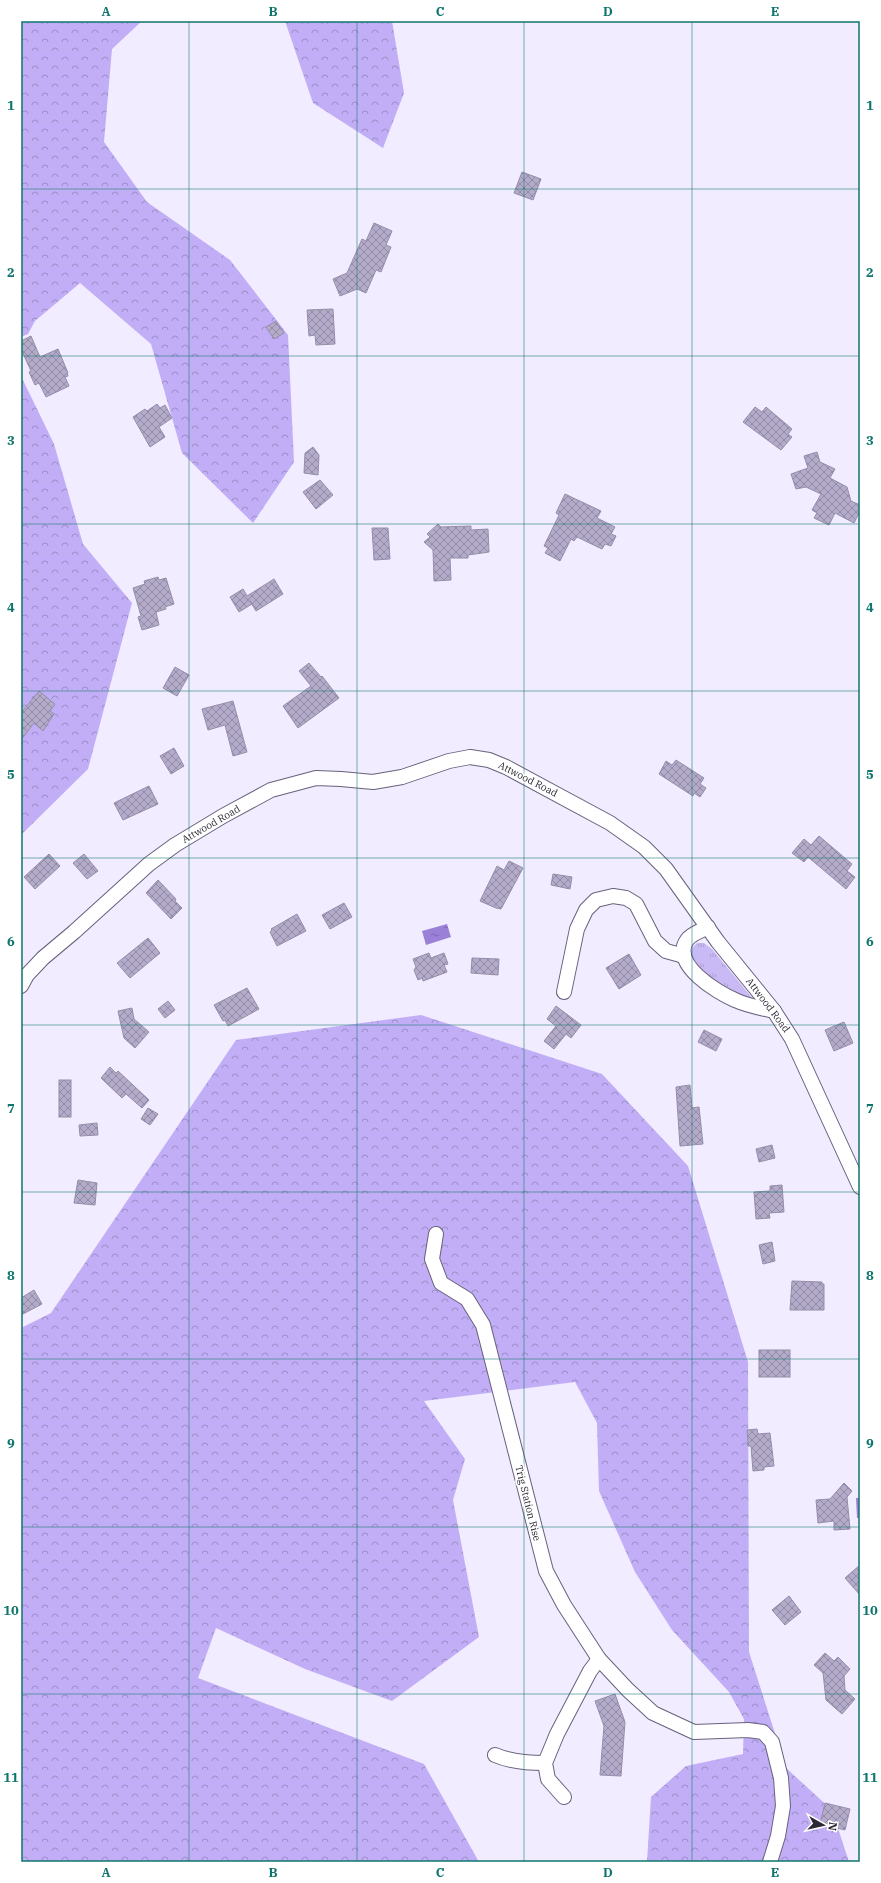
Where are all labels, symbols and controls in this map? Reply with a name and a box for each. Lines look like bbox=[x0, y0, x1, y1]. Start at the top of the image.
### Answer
text: A bbox=[101, 3, 111, 20]
text: B bbox=[268, 3, 278, 20]
text: C bbox=[436, 3, 445, 20]
text: D bbox=[603, 3, 613, 20]
text: E bbox=[771, 3, 779, 20]
text: 1 bbox=[7, 97, 15, 114]
text: 1 bbox=[866, 97, 874, 114]
text: 2 bbox=[7, 264, 15, 281]
text: 2 bbox=[866, 264, 874, 281]
text: 3 bbox=[7, 432, 15, 449]
text: 3 bbox=[866, 432, 874, 449]
text: 4 bbox=[7, 599, 15, 616]
text: 4 bbox=[866, 599, 874, 616]
street label: Attwood Road bbox=[496, 758, 560, 800]
text: 5 bbox=[7, 766, 15, 783]
text: 5 bbox=[866, 766, 874, 783]
street label: Attwood Road bbox=[180, 802, 242, 846]
text: 6 bbox=[7, 933, 15, 950]
text: 6 bbox=[866, 933, 874, 950]
street label: Attwood Road bbox=[743, 975, 793, 1035]
text: 7 bbox=[7, 1100, 15, 1117]
text: 7 bbox=[866, 1100, 874, 1117]
text: 8 bbox=[7, 1267, 15, 1284]
text: 8 bbox=[866, 1267, 874, 1284]
text: 9 bbox=[7, 1435, 15, 1452]
text: 9 bbox=[866, 1435, 874, 1452]
street label: Trig Station Rise bbox=[512, 1464, 544, 1542]
text: 10 bbox=[3, 1602, 19, 1619]
text: 10 bbox=[862, 1602, 878, 1619]
text: 11 bbox=[3, 1769, 19, 1786]
text: 11 bbox=[862, 1769, 878, 1786]
north arrow bbox=[803, 1805, 843, 1845]
text: N bbox=[825, 1821, 840, 1832]
text: A bbox=[101, 1864, 111, 1881]
text: B bbox=[268, 1864, 278, 1881]
text: C bbox=[436, 1864, 445, 1881]
text: D bbox=[603, 1864, 613, 1881]
text: E bbox=[771, 1864, 779, 1881]

